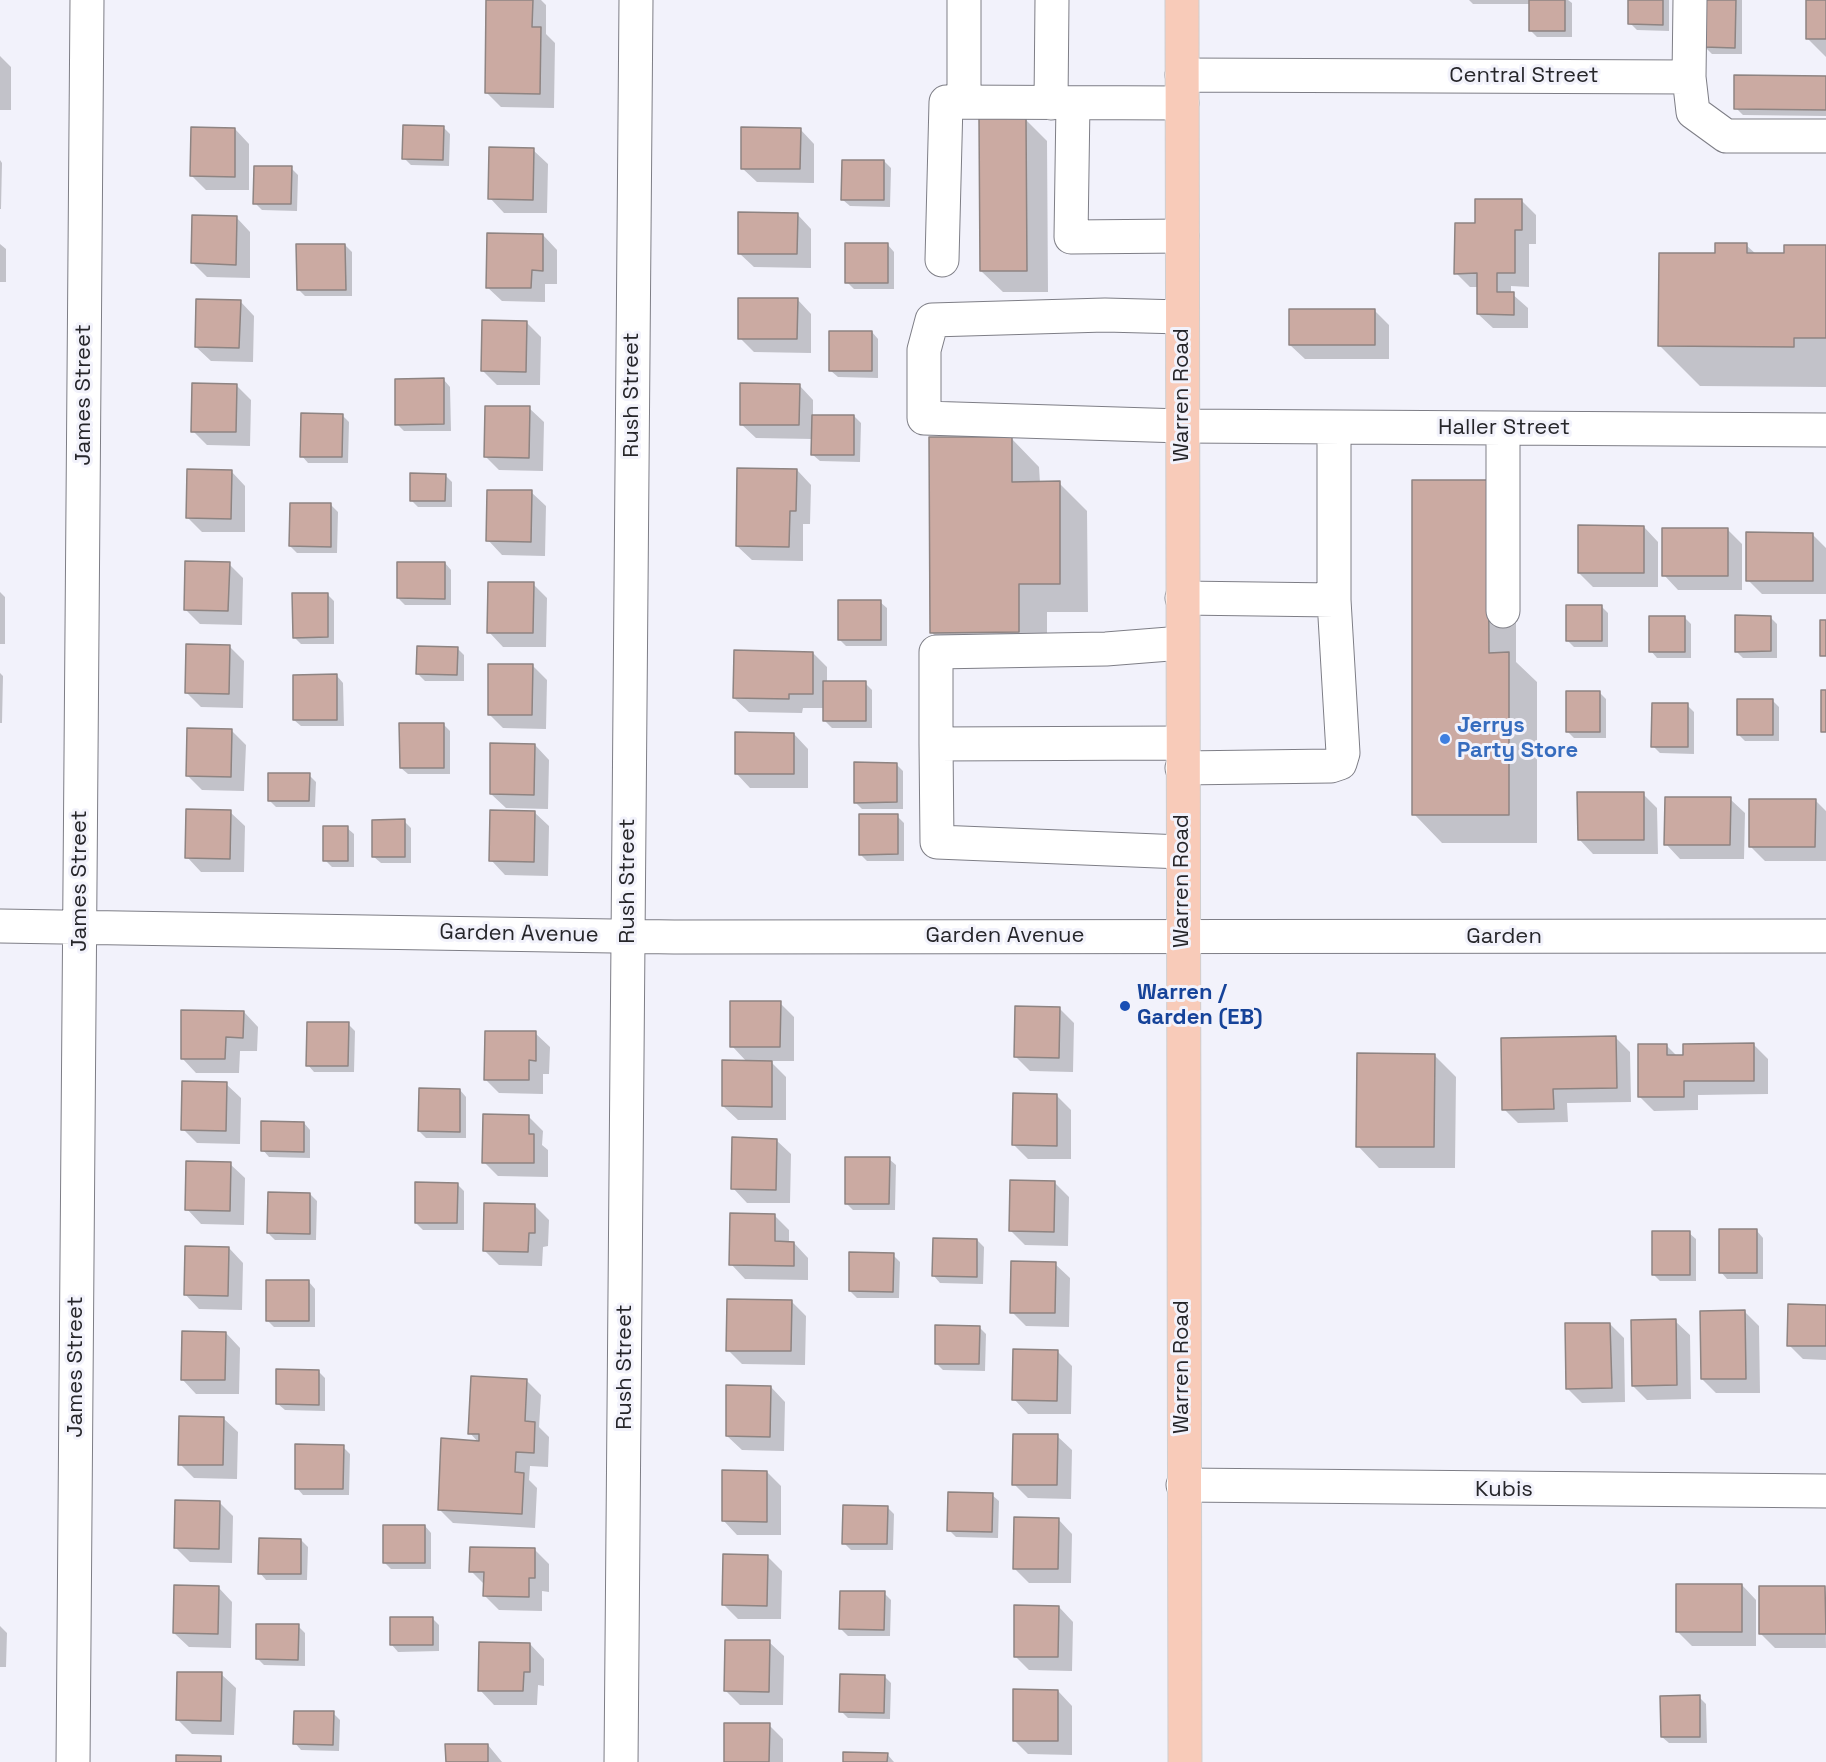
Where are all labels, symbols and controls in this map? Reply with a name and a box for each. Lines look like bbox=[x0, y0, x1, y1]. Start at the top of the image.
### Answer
street label: Central Street bbox=[1449, 63, 1599, 89]
street label: James Street bbox=[71, 324, 97, 466]
street label: Warren Road bbox=[1169, 328, 1195, 462]
street label: Rush Street bbox=[619, 332, 645, 458]
street label: Haller Street bbox=[1438, 415, 1570, 441]
place label: Jerrys Party Store bbox=[1457, 713, 1578, 764]
marker: Jerrys Party Store bbox=[1438, 732, 1452, 746]
street label: James Street bbox=[67, 810, 93, 952]
street label: Warren Road bbox=[1169, 814, 1195, 948]
street label: Rush Street bbox=[615, 818, 641, 944]
street label: Garden Avenue bbox=[439, 919, 599, 949]
street label: Garden Avenue bbox=[925, 923, 1085, 949]
street label: Garden bbox=[1466, 924, 1542, 950]
place label: Warren / Garden (EB) bbox=[1137, 980, 1263, 1032]
marker: Warren / Garden (EB) bbox=[1118, 999, 1132, 1013]
street label: James Street bbox=[63, 1296, 89, 1438]
street label: Warren Road bbox=[1169, 1300, 1195, 1434]
street label: Rush Street bbox=[612, 1304, 638, 1430]
street label: Kubis bbox=[1475, 1477, 1533, 1503]

